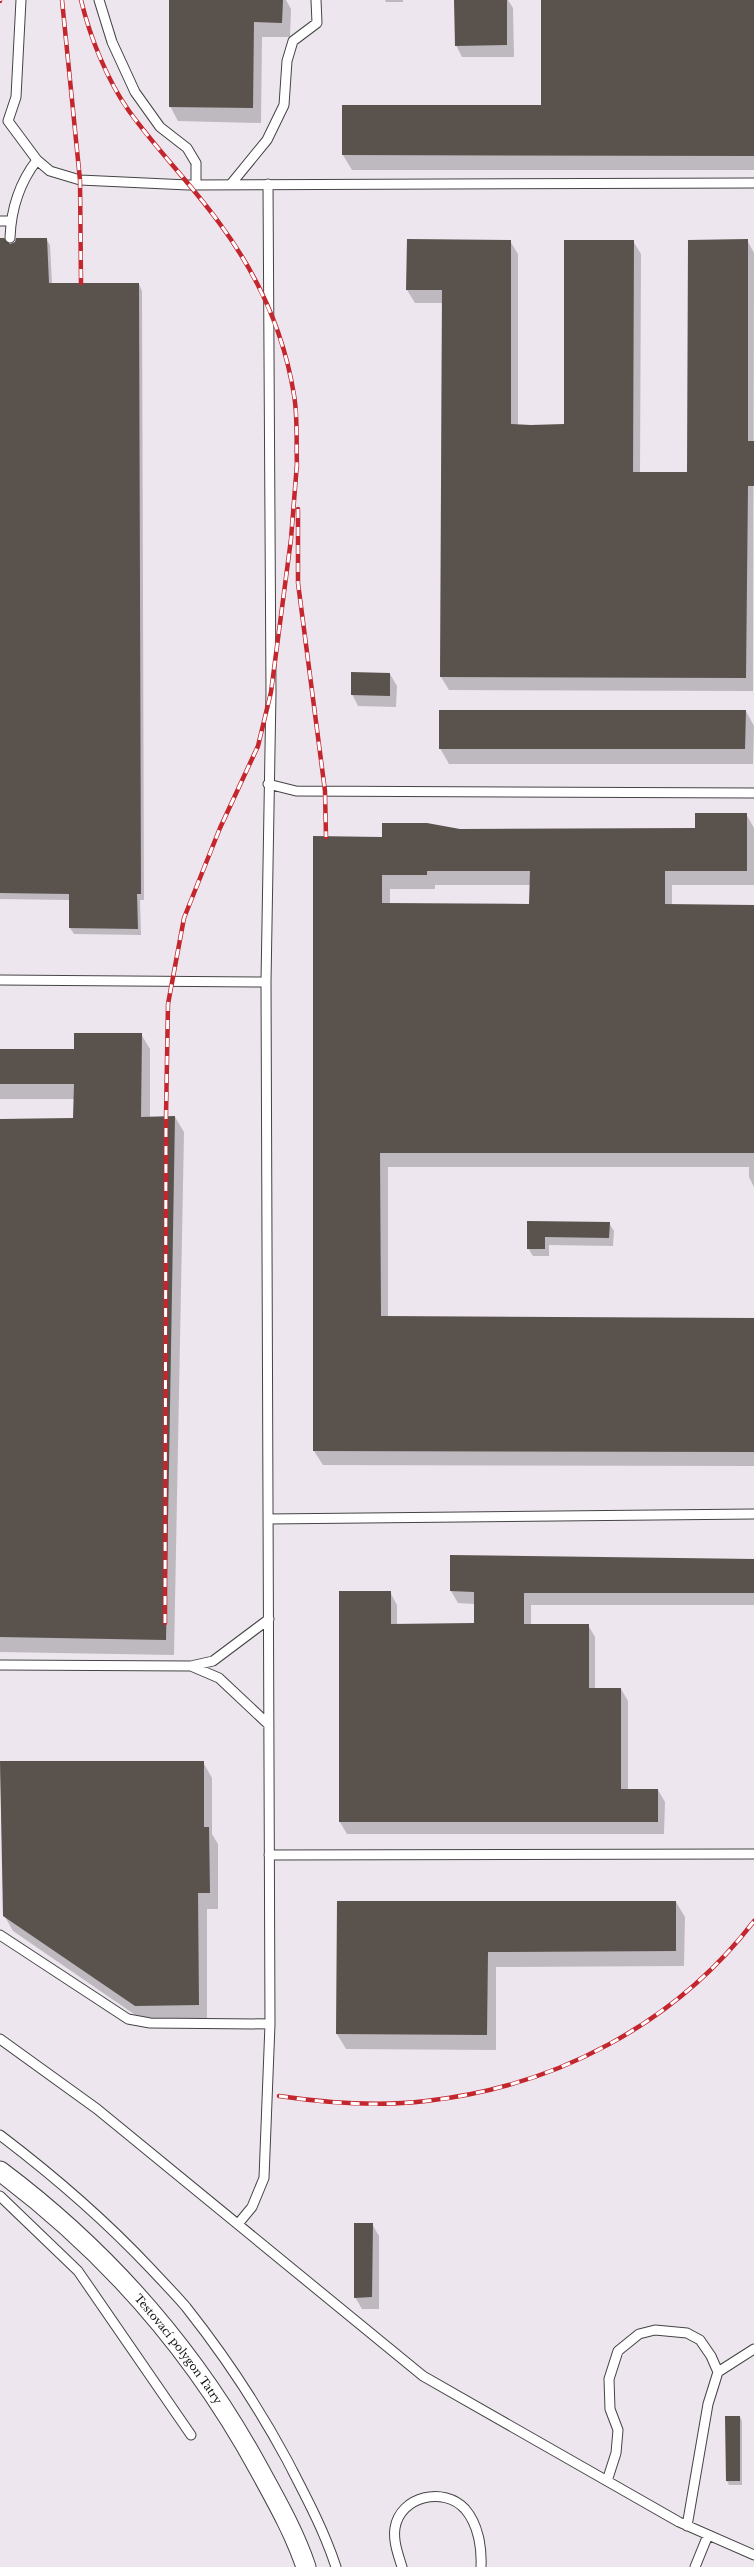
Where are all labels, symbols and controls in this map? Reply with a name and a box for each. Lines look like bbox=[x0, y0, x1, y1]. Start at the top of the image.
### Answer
street label: Testovací polygon Tatry bbox=[131, 2291, 225, 2407]

